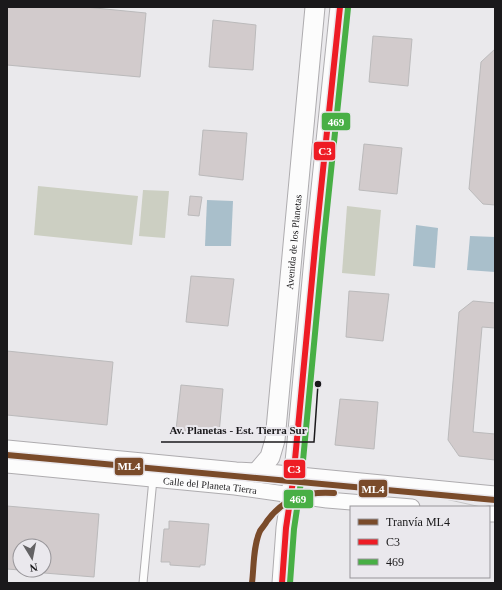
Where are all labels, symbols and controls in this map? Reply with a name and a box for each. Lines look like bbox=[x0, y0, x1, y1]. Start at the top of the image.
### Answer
line badge: 469 bbox=[321, 112, 351, 131]
text: 469 bbox=[328, 116, 345, 128]
line badge: C3 bbox=[313, 141, 336, 161]
text: C3 bbox=[318, 145, 332, 157]
street label: Avenida de los Planetas bbox=[284, 194, 304, 290]
callout: Av. Planetas - Est. Tierra Sur bbox=[161, 419, 314, 442]
text: Av. Planetas - Est. Tierra Sur bbox=[169, 424, 307, 436]
line badge: ML4 bbox=[114, 457, 144, 476]
line badge: C3 bbox=[283, 459, 306, 479]
text: ML4 bbox=[117, 460, 141, 472]
text: C3 bbox=[287, 463, 301, 475]
street label: Calle del Planeta Tierra bbox=[163, 475, 258, 496]
line badge: ML4 bbox=[358, 479, 388, 498]
text: ML4 bbox=[361, 483, 385, 495]
line badge: 469 bbox=[283, 489, 314, 509]
text: 469 bbox=[290, 493, 307, 505]
legend bbox=[350, 506, 490, 578]
text: Tranvía ML4 bbox=[386, 515, 450, 529]
text: C3 bbox=[386, 535, 400, 549]
north arrow bbox=[12, 538, 52, 578]
text: 469 bbox=[386, 555, 404, 569]
text: N bbox=[29, 561, 39, 574]

